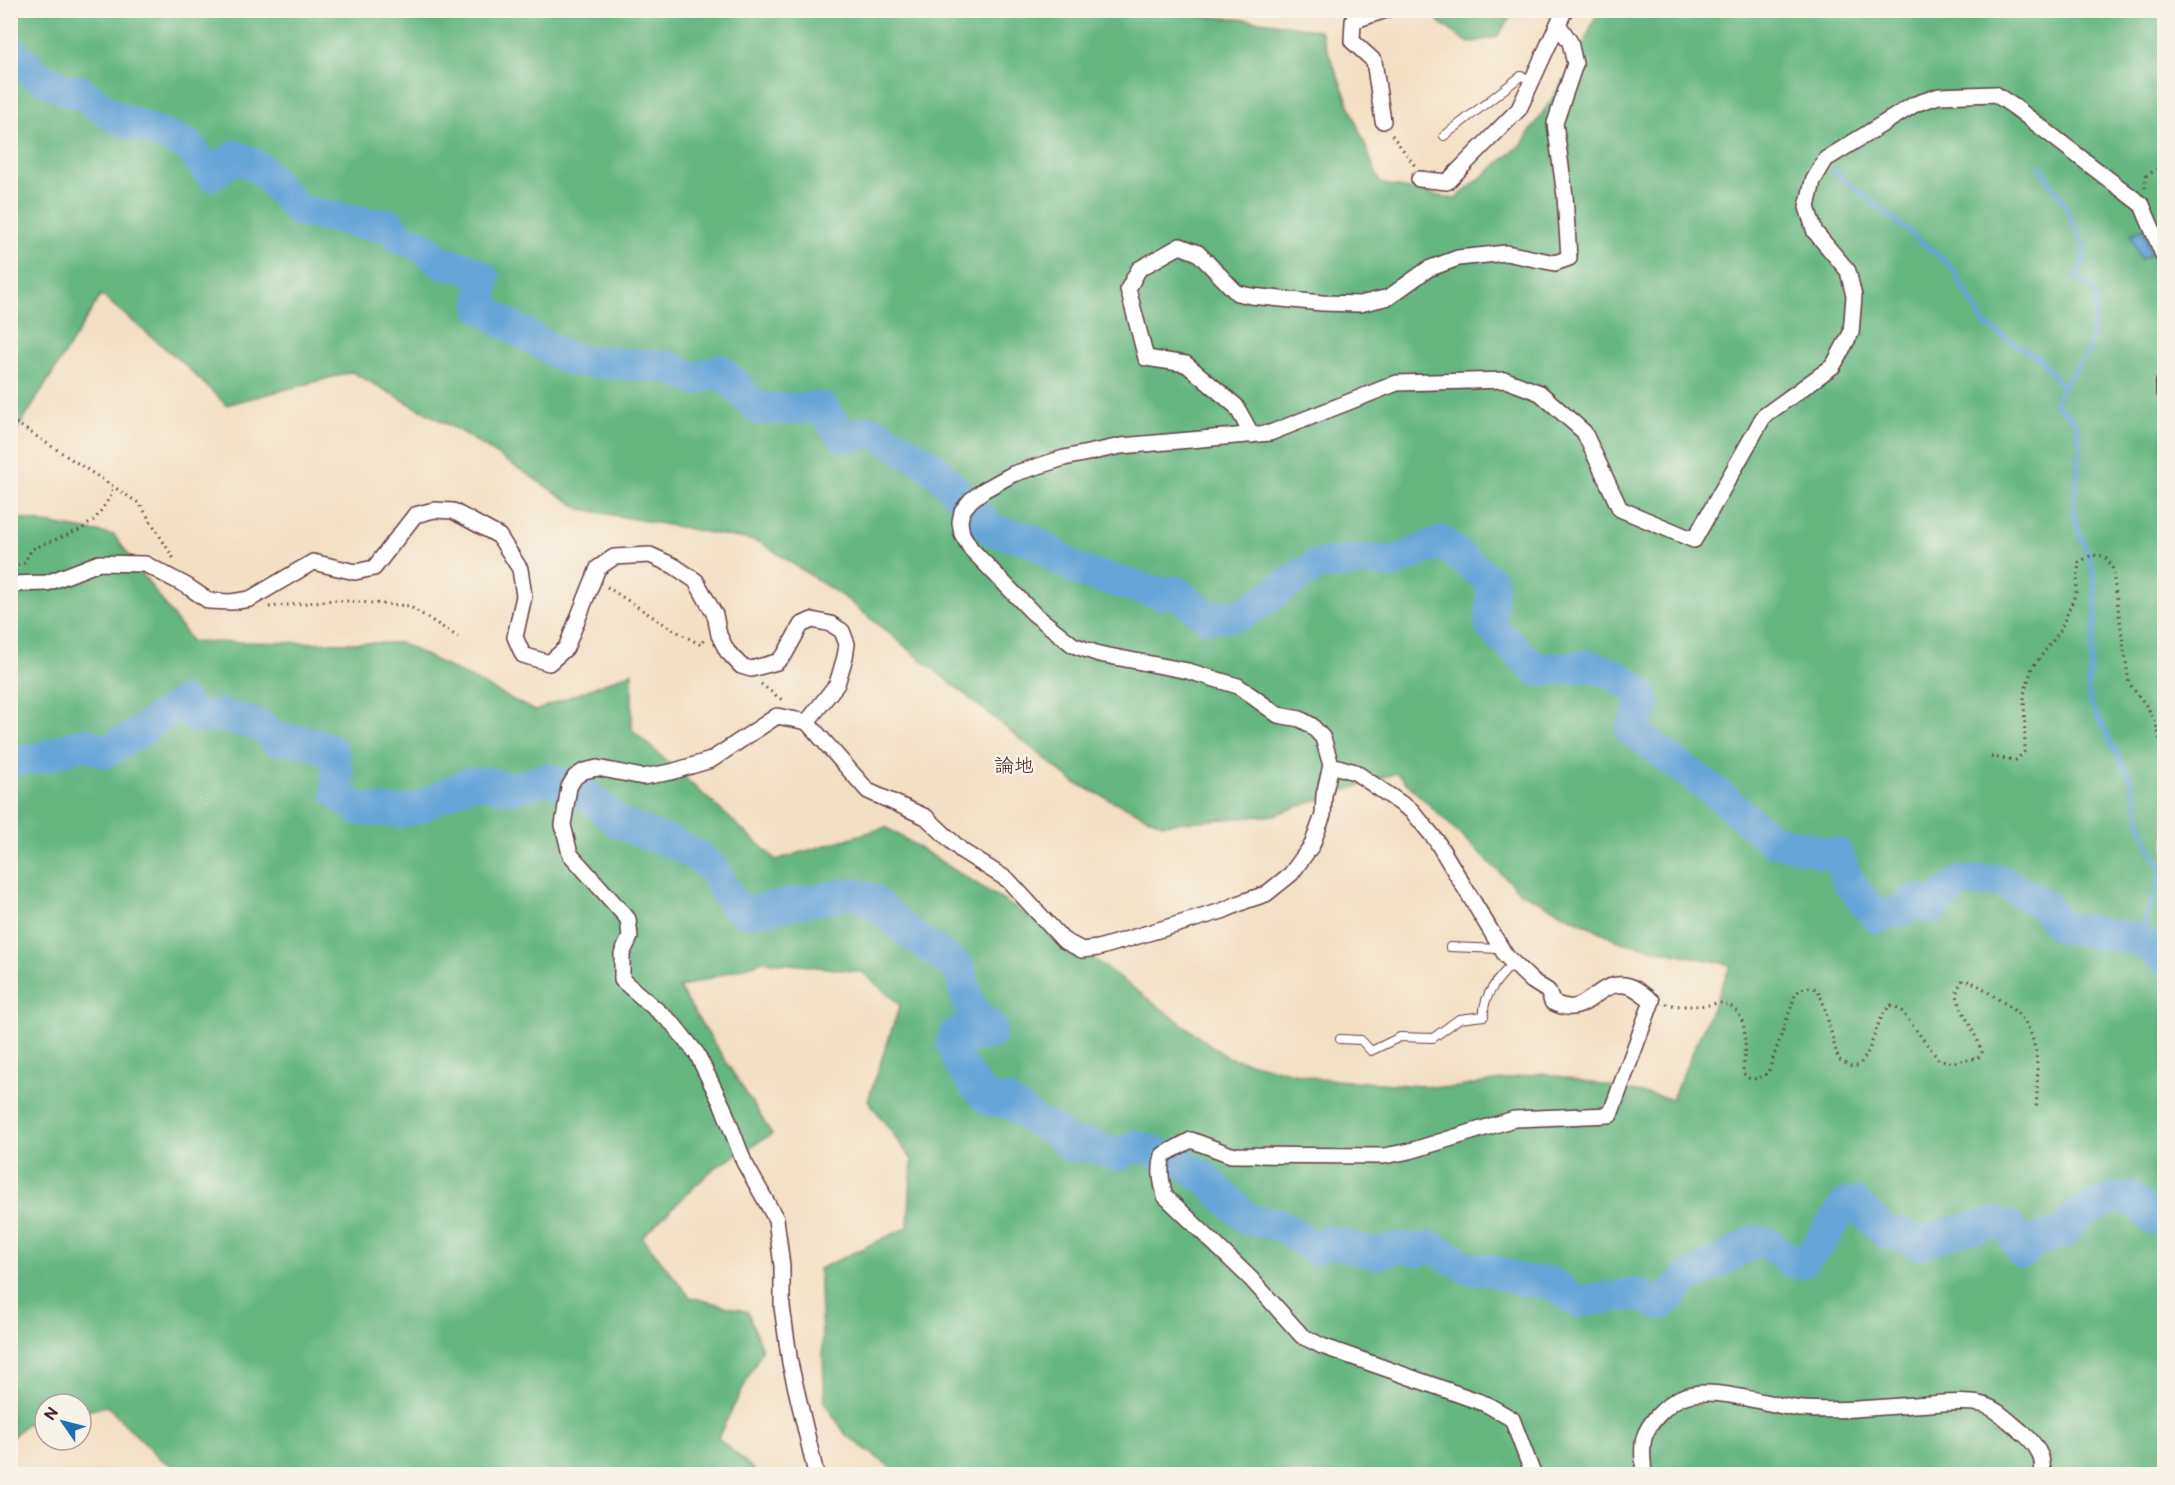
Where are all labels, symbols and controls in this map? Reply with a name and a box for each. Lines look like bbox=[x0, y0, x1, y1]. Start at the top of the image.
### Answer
district label: 論地 bbox=[994, 754, 1034, 778]
north arrow bbox=[33, 1392, 93, 1452]
text: N bbox=[41, 1404, 63, 1425]

